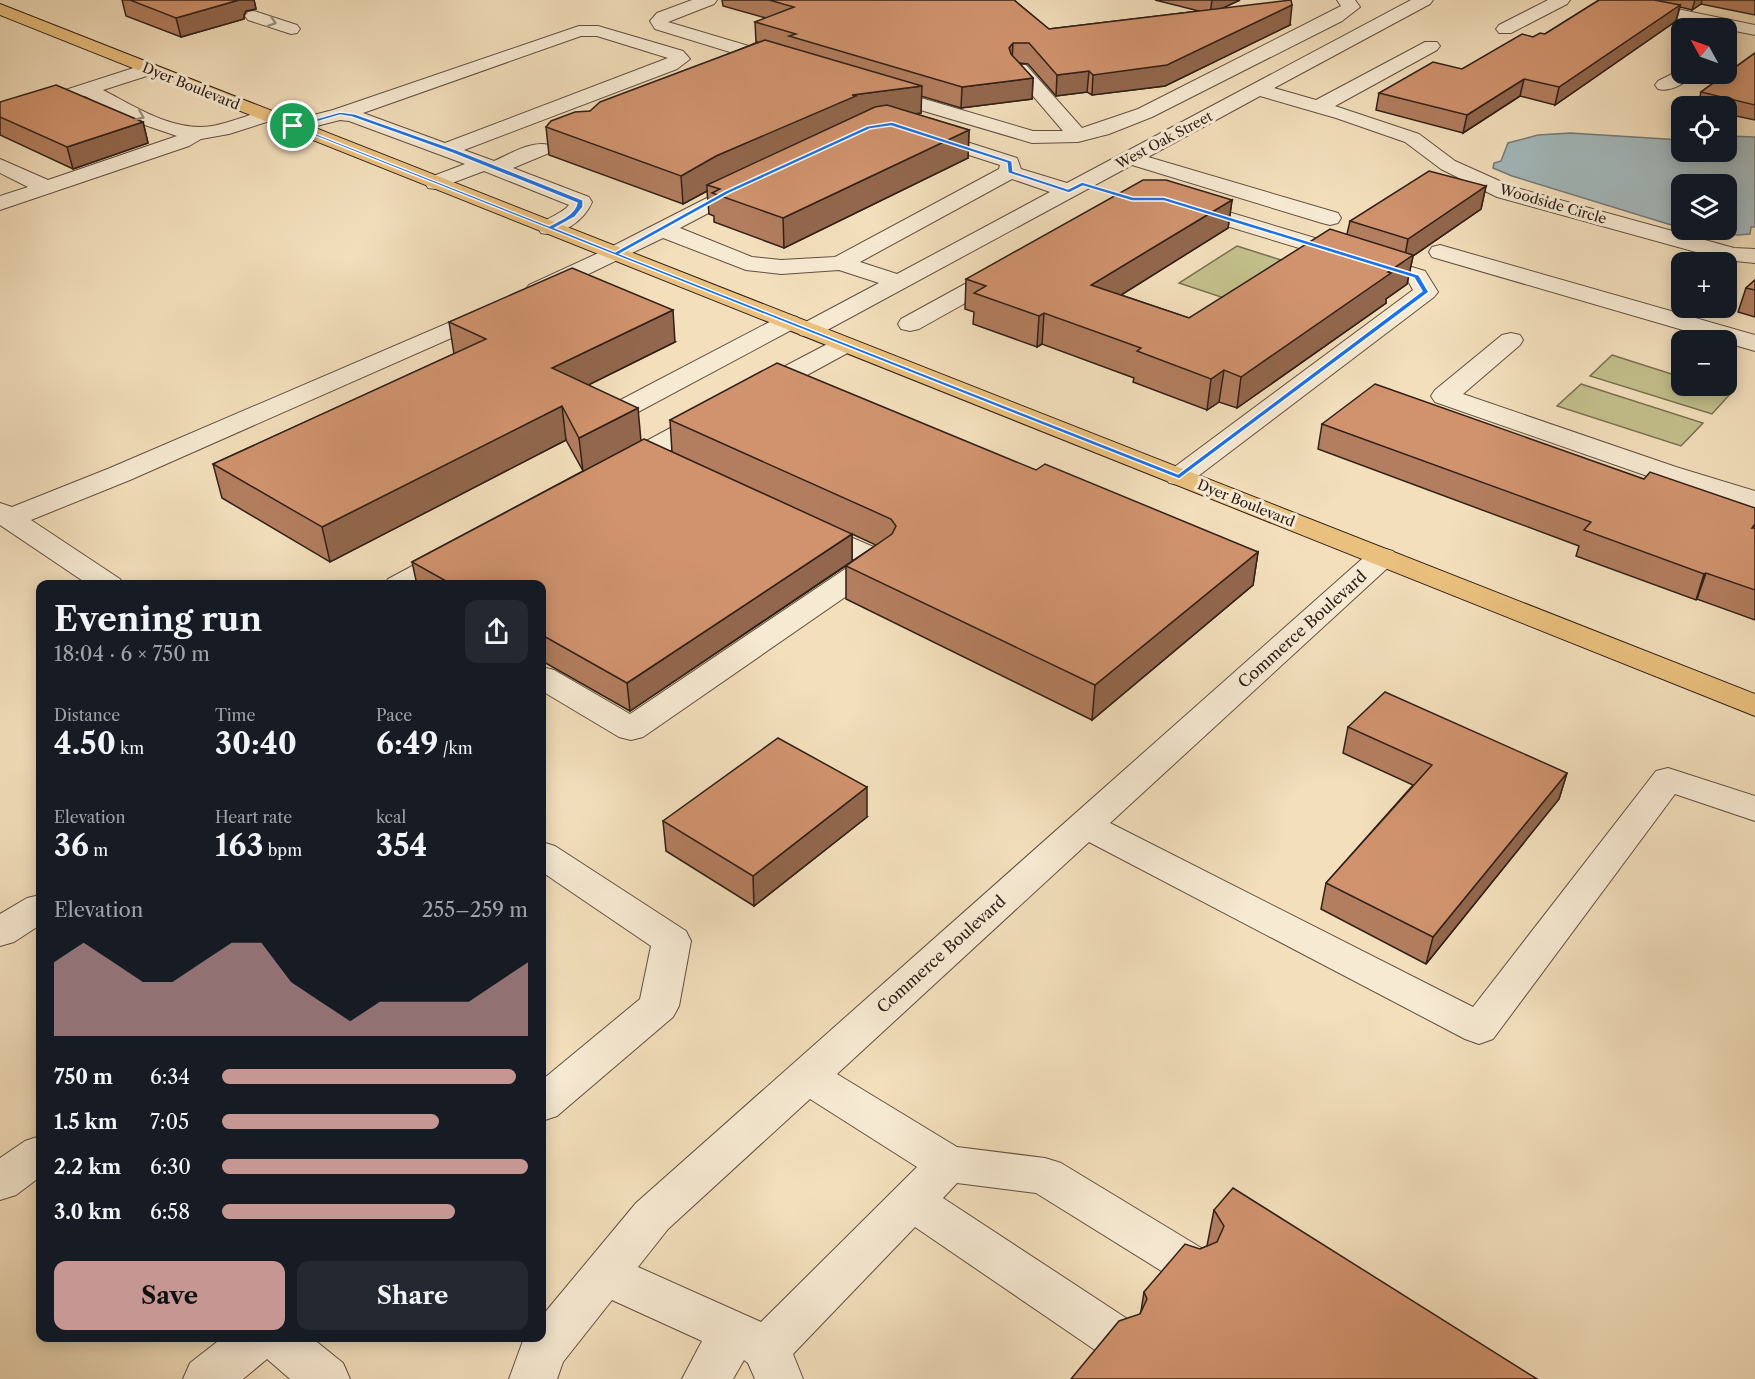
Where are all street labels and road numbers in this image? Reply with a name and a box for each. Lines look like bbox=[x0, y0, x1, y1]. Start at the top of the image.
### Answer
street label: Dyer Boulevard bbox=[140, 58, 243, 114]
street label: West Oak Street bbox=[1112, 107, 1215, 174]
street label: Woodside Circle bbox=[1496, 180, 1609, 228]
street label: Dyer Boulevard bbox=[1195, 475, 1298, 531]
street label: Commerce Boulevard bbox=[1234, 566, 1371, 692]
street label: Commerce Boulevard bbox=[873, 891, 1010, 1017]

